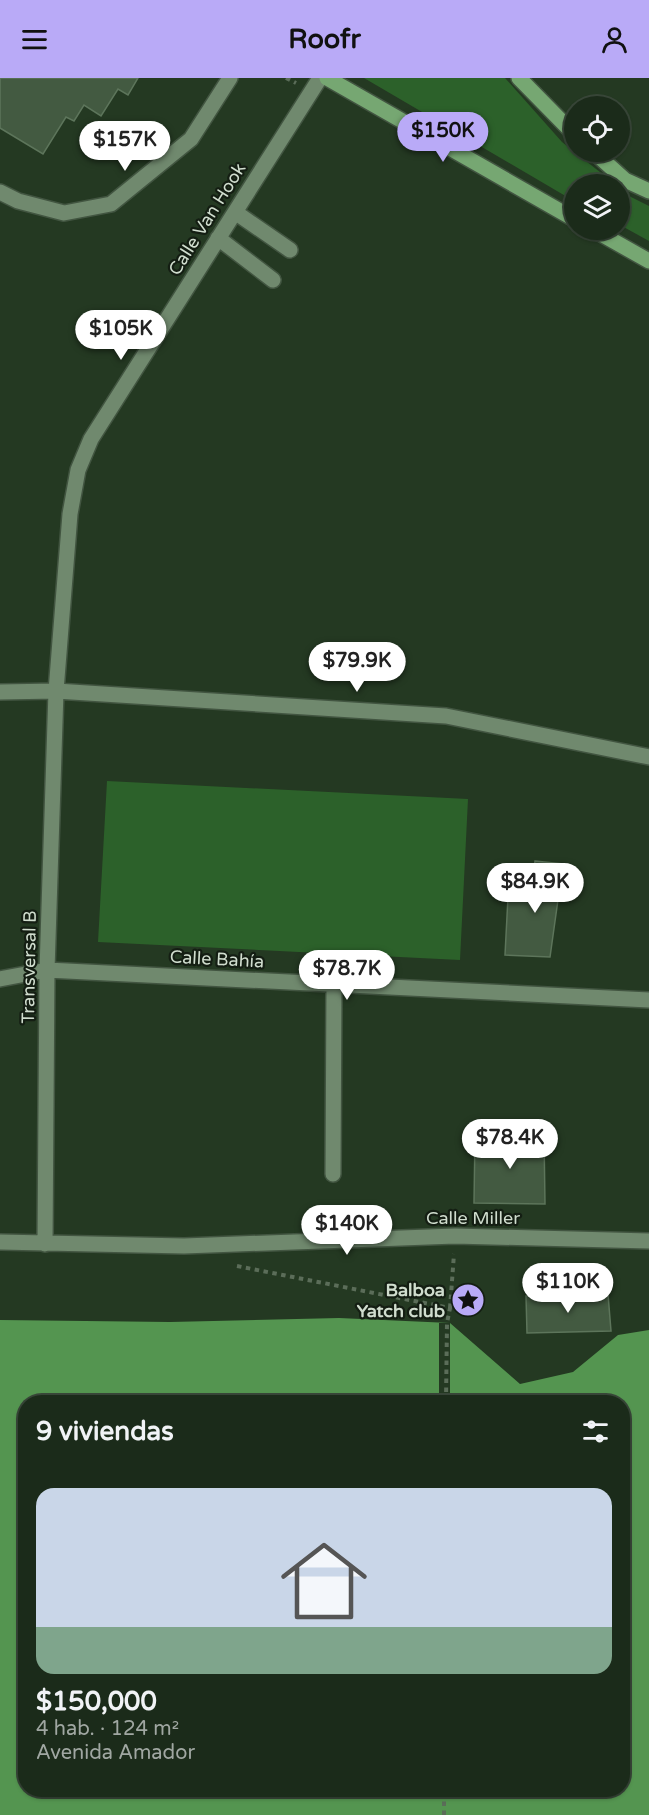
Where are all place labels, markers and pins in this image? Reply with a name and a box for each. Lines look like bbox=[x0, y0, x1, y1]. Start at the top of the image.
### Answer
pin: $150K bbox=[401, 112, 485, 163]
pin: $157K bbox=[83, 121, 167, 172]
pin: $105K bbox=[79, 310, 163, 361]
pin: $79.9K bbox=[308, 642, 406, 693]
pin: $84.9K bbox=[486, 863, 584, 914]
pin: $78.7K bbox=[298, 950, 396, 1001]
pin: $78.4K bbox=[461, 1119, 559, 1170]
pin: $140K bbox=[305, 1205, 389, 1256]
pin: $110K bbox=[526, 1263, 610, 1314]
place label: Balboa Yatch club bbox=[357, 1279, 445, 1322]
place icon: Balboa Yatch club bbox=[450, 1282, 486, 1318]

